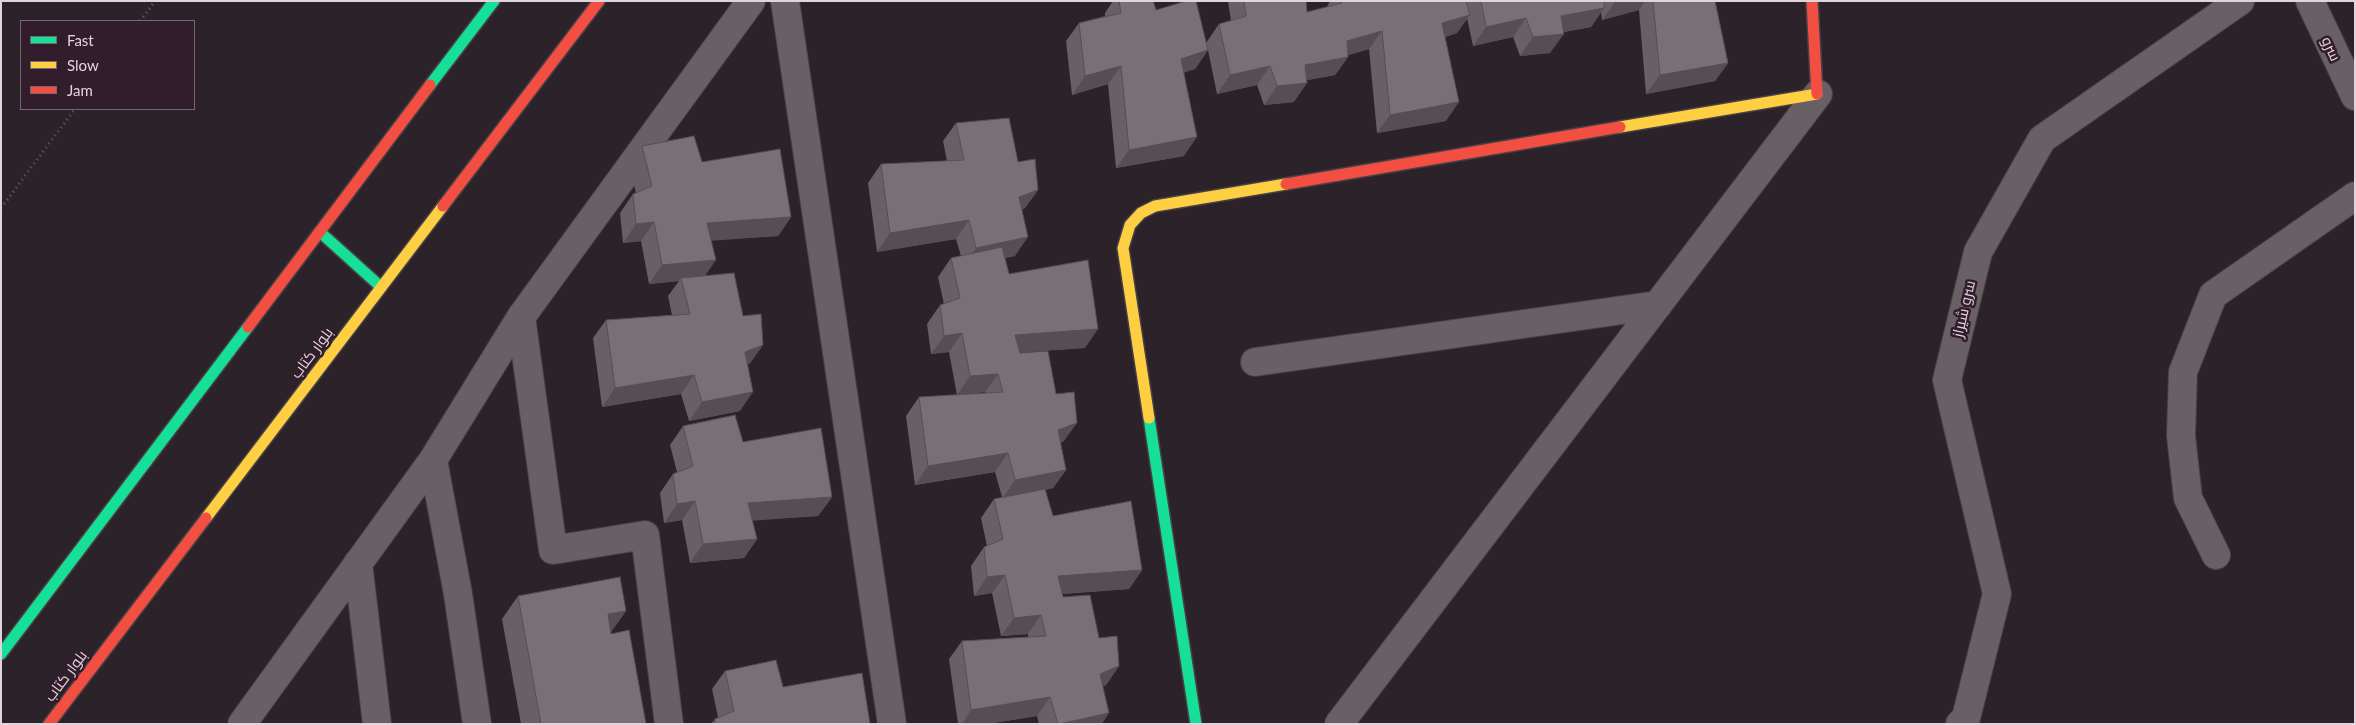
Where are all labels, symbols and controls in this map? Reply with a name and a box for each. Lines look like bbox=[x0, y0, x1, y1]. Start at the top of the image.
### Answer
legend bbox=[20, 20, 195, 110]
text: Fast bbox=[67, 31, 94, 49]
street label: سرو bbox=[2318, 34, 2344, 64]
text: Slow bbox=[67, 56, 99, 74]
text: Jam bbox=[67, 81, 93, 99]
street label: سرو شیراز bbox=[1949, 279, 1979, 339]
street label: بلوار کتاب bbox=[287, 324, 337, 382]
street label: بلوار کتاب bbox=[41, 647, 91, 705]

